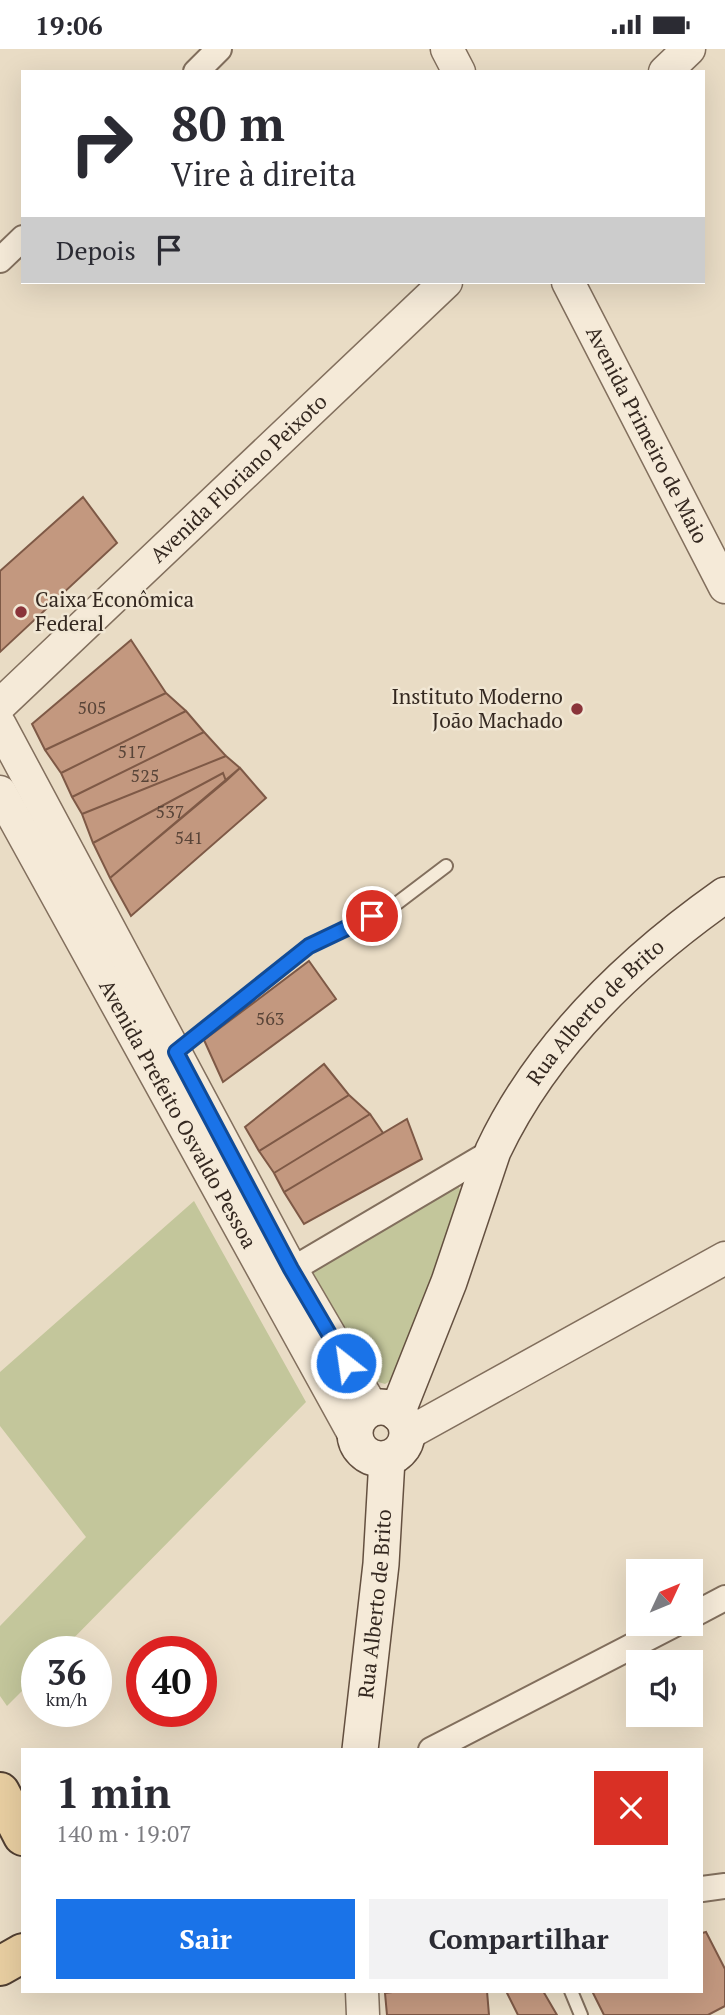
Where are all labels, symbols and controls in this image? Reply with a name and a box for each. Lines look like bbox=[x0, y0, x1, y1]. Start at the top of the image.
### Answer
text: 19:06 bbox=[35, 8, 103, 42]
text: 80 m bbox=[171, 90, 285, 155]
icon: right bbox=[56, 98, 147, 189]
text: Vire à direita bbox=[171, 153, 356, 195]
icon: arrive bbox=[150, 231, 188, 269]
text: Depois bbox=[56, 233, 136, 267]
street label: Avenida Primeiro de Maio bbox=[580, 321, 715, 548]
street label: Avenida Floriano Peixoto bbox=[144, 387, 332, 568]
place label: Caixa Econômica Federal bbox=[35, 585, 195, 637]
marker: Caixa Econômica Federal bbox=[13, 604, 29, 620]
place label: Instituto Moderno João Machado bbox=[391, 682, 563, 734]
house number: 505 bbox=[78, 695, 106, 719]
marker: Instituto Moderno João Machado bbox=[569, 701, 585, 717]
house number: 517 bbox=[118, 739, 146, 763]
house number: 525 bbox=[131, 763, 159, 787]
house number: 537 bbox=[156, 799, 184, 823]
house number: 541 bbox=[175, 825, 203, 849]
pin bbox=[342, 886, 402, 946]
icon: arrive bbox=[353, 897, 391, 935]
street label: Rua Alberto de Brito bbox=[520, 932, 670, 1090]
street label: Avenida Prefeito Osvaldo Pessoa bbox=[93, 974, 264, 1253]
house number: 563 bbox=[256, 1006, 284, 1030]
position arrow bbox=[309, 1326, 383, 1400]
street label: Rua Alberto de Brito bbox=[351, 1508, 397, 1700]
north arrow bbox=[626, 1559, 704, 1636]
map controls bbox=[626, 1559, 703, 1727]
speed limit sign: 40 bbox=[126, 1636, 217, 1727]
text: 36 bbox=[47, 1649, 86, 1695]
button: sound bbox=[626, 1650, 703, 1727]
text: km/h bbox=[46, 1687, 87, 1711]
text: 1 min bbox=[56, 1764, 171, 1820]
button: close bbox=[594, 1771, 668, 1845]
text: 140 m · 19:07 bbox=[56, 1818, 191, 1849]
button: Sair bbox=[56, 1899, 355, 1979]
button: Compartilhar bbox=[369, 1899, 668, 1979]

